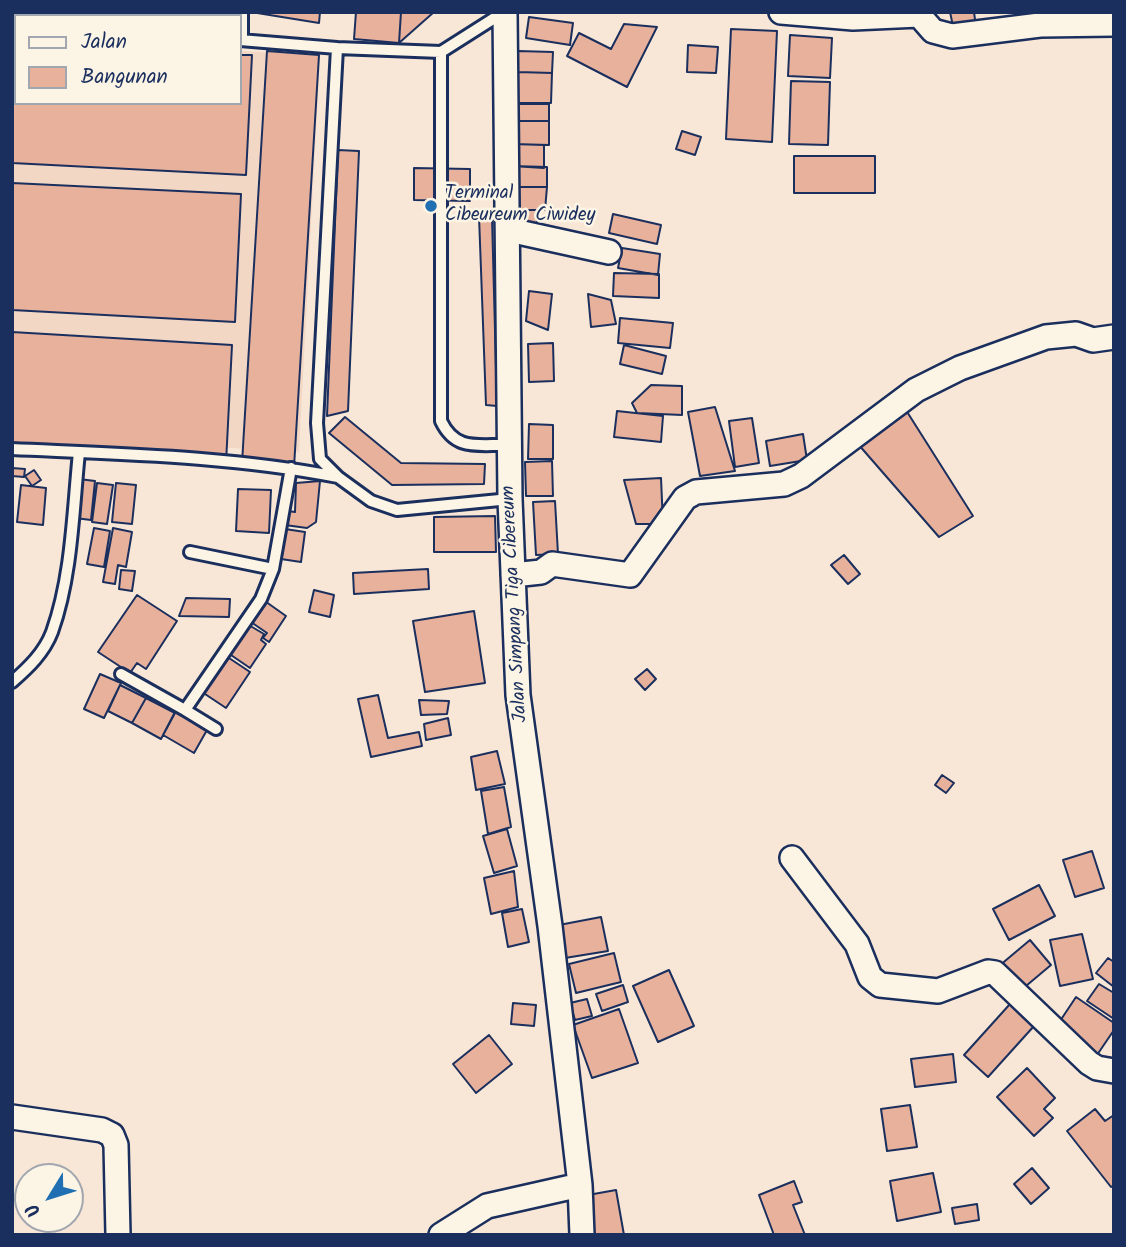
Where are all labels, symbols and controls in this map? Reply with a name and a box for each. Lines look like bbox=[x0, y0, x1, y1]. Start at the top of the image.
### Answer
legend bbox=[14, 14, 242, 105]
text: Jalan bbox=[81, 26, 127, 59]
text: Bangunan bbox=[81, 61, 168, 94]
place label: Terminal Cibeureum Ciwidey bbox=[445, 184, 595, 228]
marker: Terminal Cibeureum Ciwidey bbox=[423, 198, 439, 214]
street label: Jalan Simpang Tiga Cibereum bbox=[498, 485, 534, 723]
north arrow bbox=[14, 1163, 84, 1233]
text: U bbox=[19, 1196, 49, 1223]

